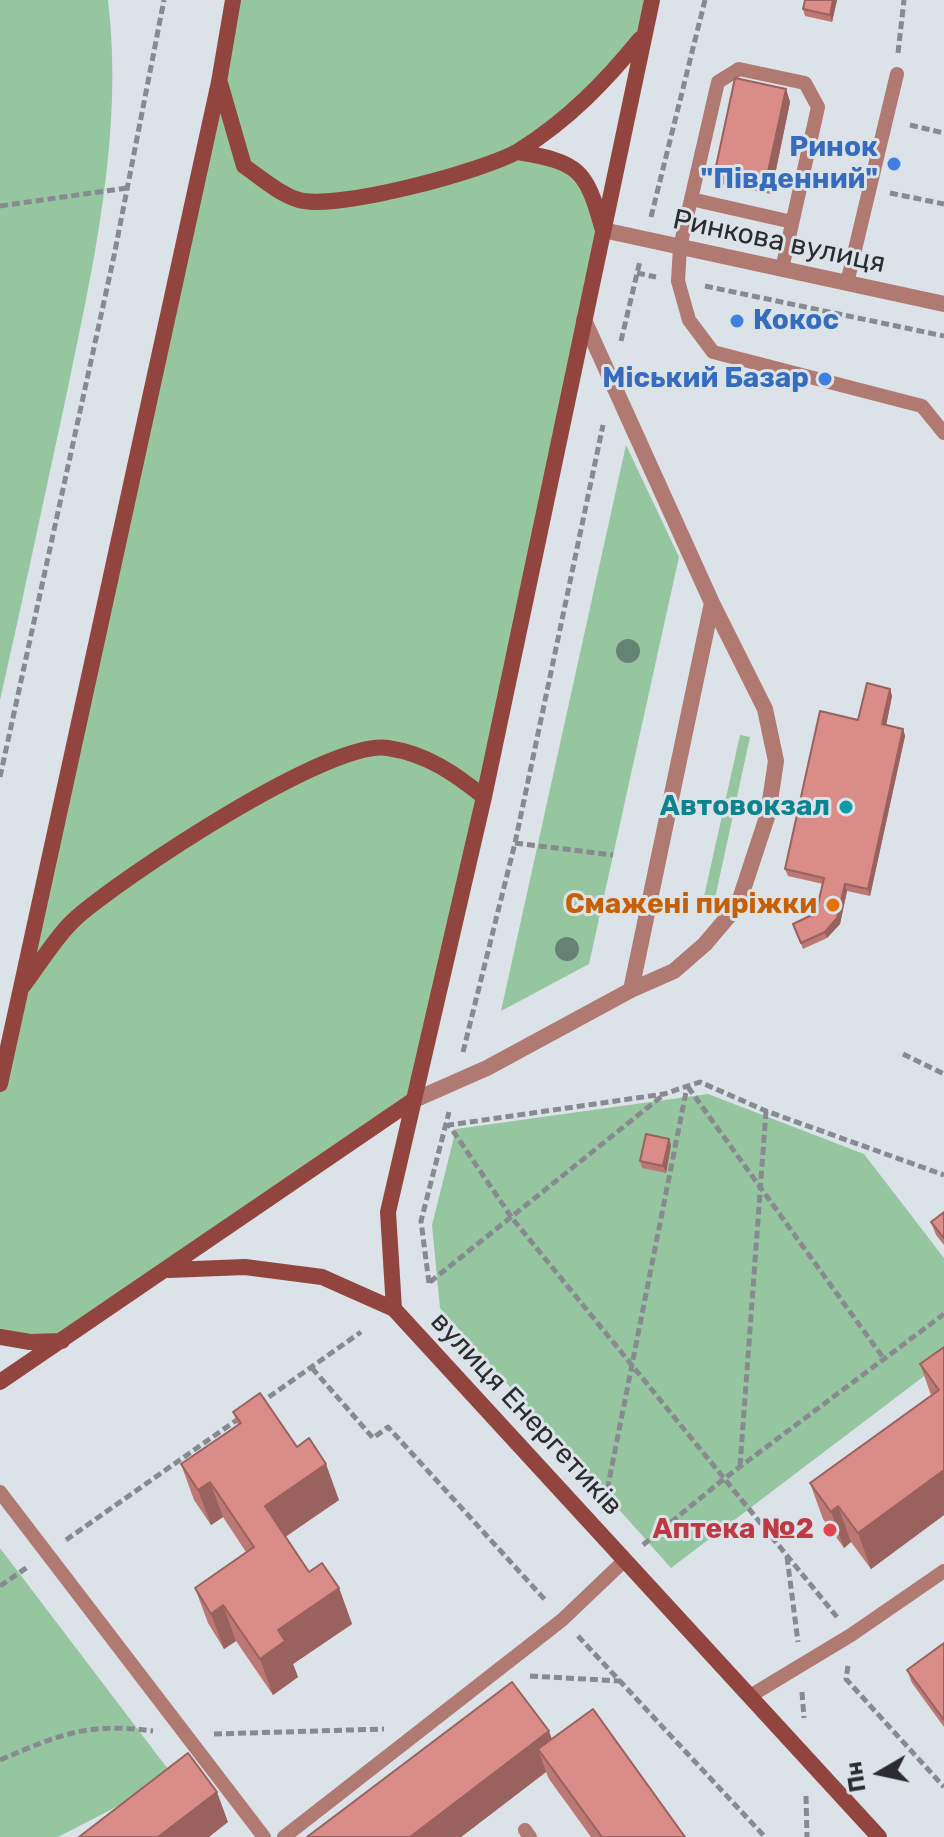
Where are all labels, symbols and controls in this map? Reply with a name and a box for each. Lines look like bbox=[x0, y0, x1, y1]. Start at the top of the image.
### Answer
place label: Ринок "Південний" bbox=[700, 131, 878, 197]
marker: Ринок "Південний" bbox=[885, 155, 903, 173]
street label: Ринкова вулиця bbox=[670, 203, 888, 281]
place label: Кокос bbox=[753, 304, 839, 338]
marker: Кокос bbox=[728, 312, 746, 330]
place label: Міський Базар bbox=[602, 362, 809, 396]
marker: Міський Базар bbox=[816, 370, 834, 388]
place label: Автовокзал bbox=[660, 790, 830, 824]
marker: Автовокзал bbox=[837, 798, 855, 816]
place label: Смажені пиріжки bbox=[565, 888, 817, 922]
marker: Смажені пиріжки bbox=[824, 896, 842, 914]
street label: вулиця Енергетиків bbox=[423, 1305, 629, 1523]
place label: Аптека №2 bbox=[652, 1513, 814, 1547]
marker: Аптека №2 bbox=[821, 1521, 839, 1539]
north arrow bbox=[840, 1733, 920, 1813]
text: Пн bbox=[840, 1760, 872, 1794]

